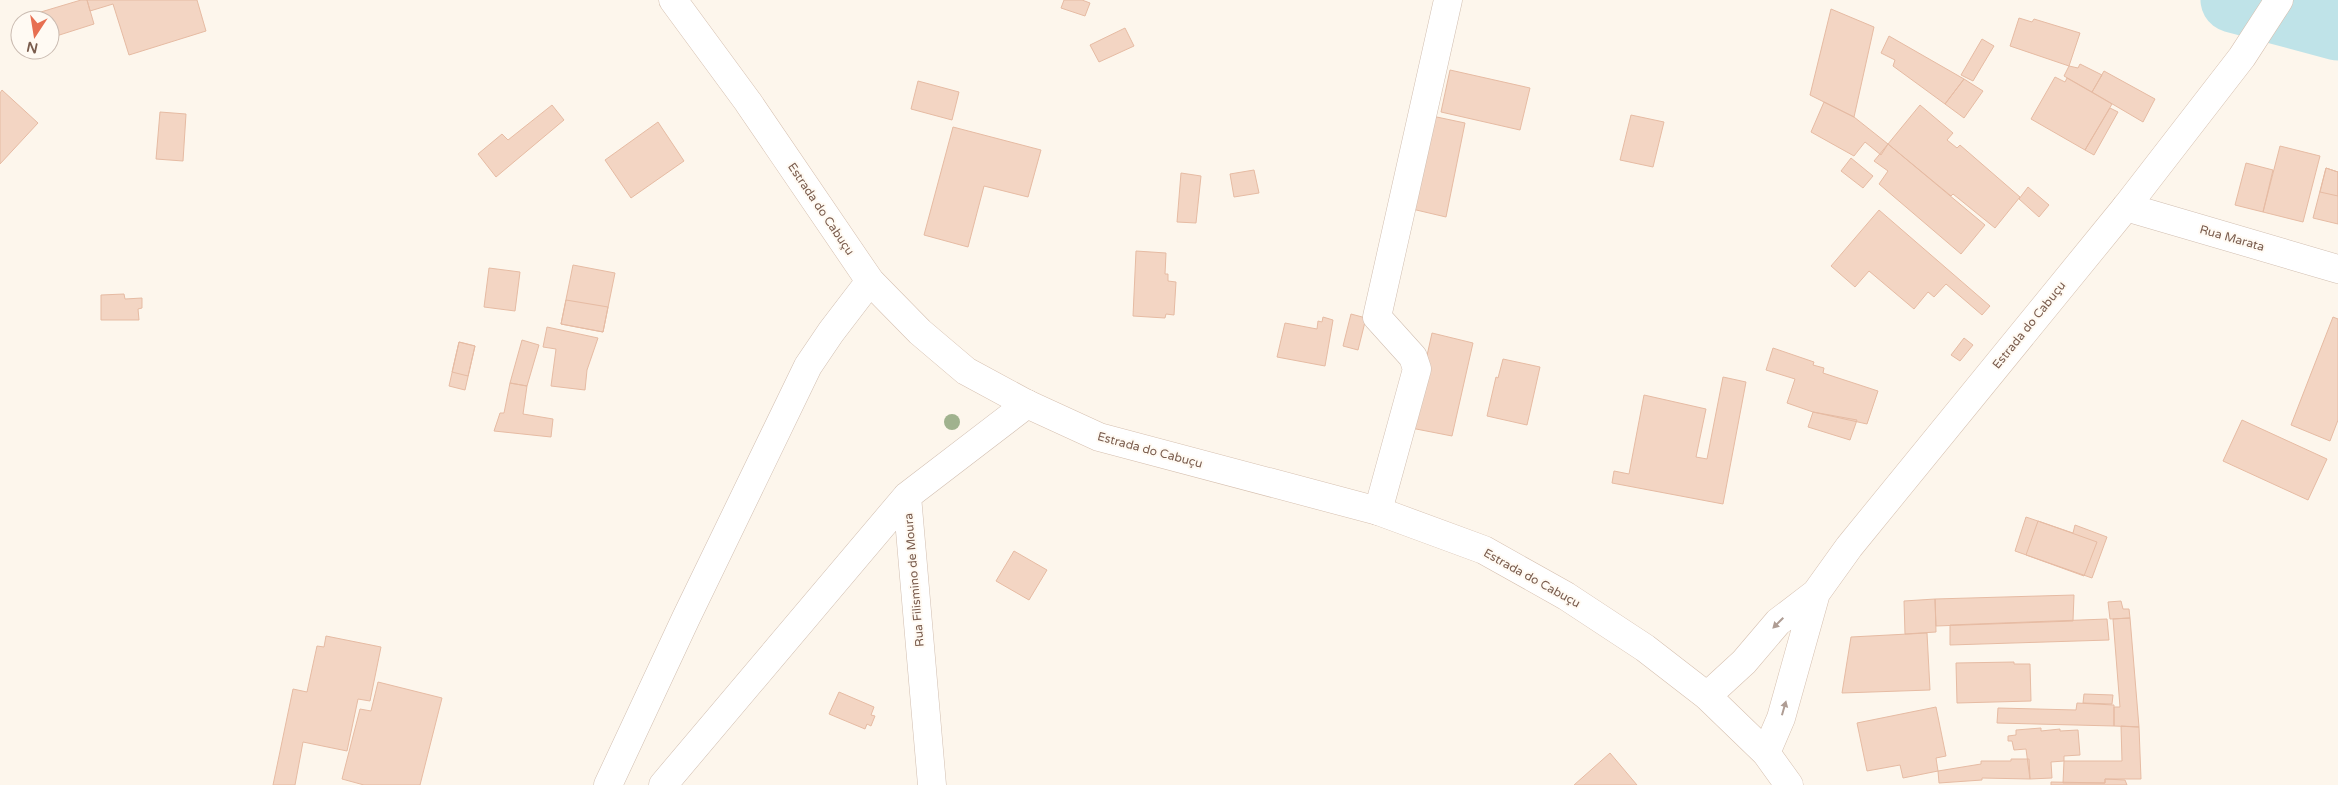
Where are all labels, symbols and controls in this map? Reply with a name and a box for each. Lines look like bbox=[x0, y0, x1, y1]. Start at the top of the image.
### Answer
north arrow bbox=[10, 10, 60, 60]
text: N bbox=[25, 38, 40, 57]
street label: Estrada do Cabuçu bbox=[785, 160, 857, 258]
street label: Rua Marata bbox=[2198, 222, 2266, 254]
street label: Estrada do Cabuçu bbox=[1989, 279, 2069, 371]
street label: Estrada do Cabuçu bbox=[1096, 429, 1204, 471]
street label: Rua Filismino de Moura bbox=[901, 513, 927, 647]
street label: Estrada do Cabuçu bbox=[1481, 546, 1583, 610]
one-way arrow bbox=[1772, 617, 1784, 629]
one-way arrow bbox=[1780, 700, 1788, 715]

